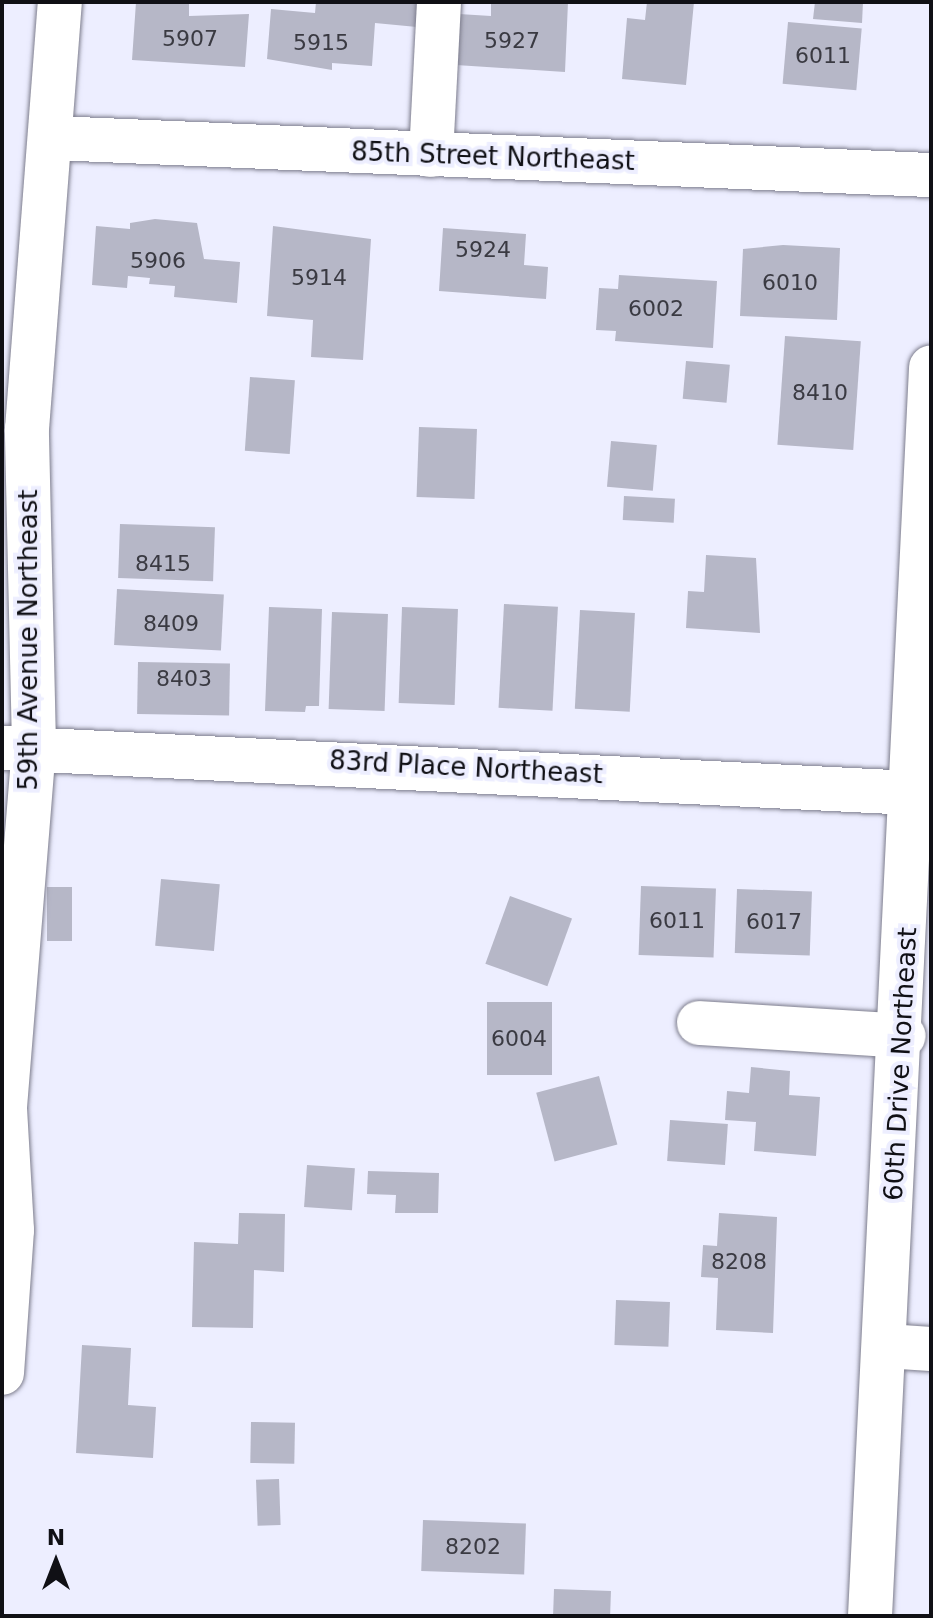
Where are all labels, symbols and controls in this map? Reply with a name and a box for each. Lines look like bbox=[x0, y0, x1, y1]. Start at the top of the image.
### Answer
house number: 5907 bbox=[162, 26, 218, 52]
house number: 5927 bbox=[484, 28, 540, 54]
house number: 5915 bbox=[293, 30, 349, 56]
house number: 6011 bbox=[795, 43, 851, 69]
street label: 85th Street Northeast bbox=[351, 136, 635, 178]
house number: 5924 bbox=[455, 237, 511, 263]
house number: 5906 bbox=[130, 248, 186, 274]
house number: 5914 bbox=[291, 265, 347, 291]
house number: 6010 bbox=[762, 270, 818, 296]
house number: 6002 bbox=[628, 296, 684, 322]
house number: 8410 bbox=[792, 380, 848, 406]
street label: 59th Avenue Northeast bbox=[13, 489, 45, 791]
house number: 8415 bbox=[135, 551, 191, 577]
house number: 8409 bbox=[143, 611, 199, 637]
house number: 8403 bbox=[156, 666, 212, 692]
street label: 83rd Place Northeast bbox=[328, 745, 604, 791]
house number: 6011 bbox=[649, 908, 705, 934]
house number: 6017 bbox=[746, 909, 802, 935]
street label: 60th Drive Northeast bbox=[878, 926, 924, 1202]
house number: 6004 bbox=[491, 1026, 547, 1052]
house number: 8208 bbox=[711, 1249, 767, 1275]
north arrow bbox=[16, 1522, 96, 1602]
text: N bbox=[47, 1525, 65, 1550]
house number: 8202 bbox=[445, 1534, 501, 1560]

